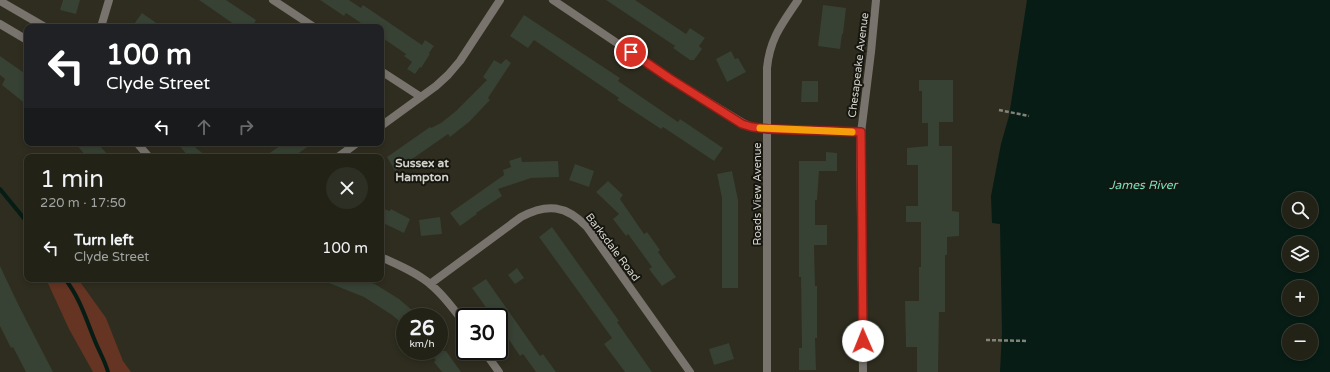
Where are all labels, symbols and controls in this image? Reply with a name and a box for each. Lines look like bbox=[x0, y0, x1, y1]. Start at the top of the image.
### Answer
street label: Chesapeake Avenue bbox=[846, 12, 871, 118]
pin bbox=[614, 35, 648, 69]
text: 100 m bbox=[106, 38, 192, 72]
icon: left bbox=[40, 40, 92, 92]
icon: arrive bbox=[620, 41, 642, 63]
text: Clyde Street bbox=[106, 72, 210, 94]
icon: left bbox=[151, 116, 173, 138]
icon: ahead bbox=[193, 116, 215, 138]
icon: right bbox=[235, 116, 257, 138]
street label: Roads View Avenue bbox=[751, 142, 764, 246]
district label: Sussex at Hampton bbox=[395, 156, 449, 185]
text: 1 min bbox=[40, 165, 104, 194]
button: close bbox=[326, 167, 368, 209]
water label: James River bbox=[1109, 178, 1179, 192]
map controls bbox=[1282, 192, 1318, 360]
button: search bbox=[1282, 192, 1318, 228]
text: 220 m · 17:50 bbox=[40, 195, 126, 211]
street label: Barksdale Road bbox=[583, 211, 642, 284]
text: Turn left bbox=[74, 231, 134, 249]
button: layers bbox=[1282, 236, 1318, 272]
icon: left bbox=[40, 237, 62, 259]
text: 100 m bbox=[322, 239, 368, 257]
text: Clyde Street bbox=[74, 249, 149, 265]
button: + bbox=[1282, 280, 1318, 316]
speed limit sign: 30 bbox=[456, 308, 508, 360]
text: 26 bbox=[409, 317, 435, 341]
position arrow bbox=[842, 320, 884, 362]
button: − bbox=[1282, 324, 1318, 360]
text: km/h bbox=[409, 338, 435, 350]

